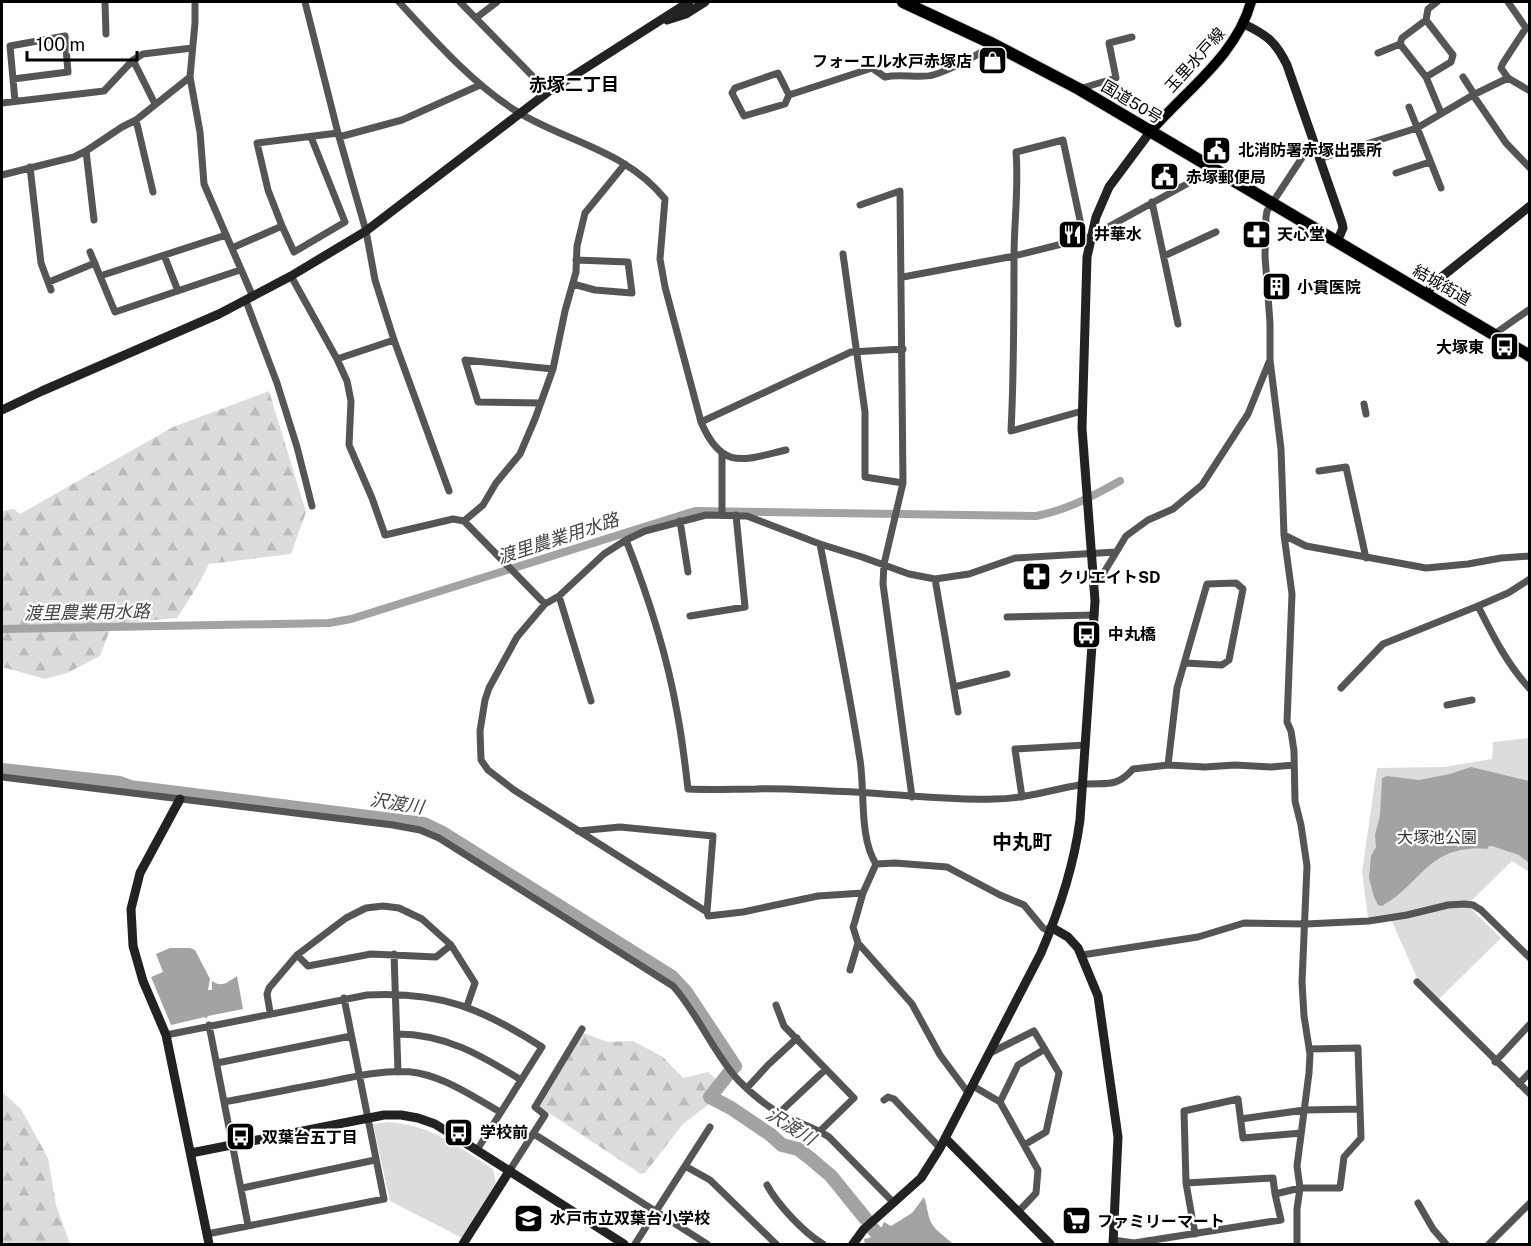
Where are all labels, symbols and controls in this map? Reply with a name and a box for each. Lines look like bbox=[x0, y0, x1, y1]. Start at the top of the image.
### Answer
scale bar bbox=[27, 24, 136, 62]
street label: 玉里水戸線 bbox=[1161, 24, 1229, 96]
text: 100 m bbox=[36, 34, 85, 55]
shop icon: フォーエル水戸赤塚店 bbox=[977, 45, 1009, 77]
place label: フォーエル水戸赤塚店 bbox=[812, 52, 972, 71]
district label: 赤塚二丁目 bbox=[529, 74, 619, 95]
street label: 国道50号 bbox=[1098, 76, 1166, 128]
public building icon: 北消防署赤塚出張所 bbox=[1201, 134, 1233, 166]
place label: 北消防署赤塚出張所 bbox=[1238, 141, 1382, 160]
public building icon: 赤塚郵便局 bbox=[1149, 161, 1181, 193]
place label: 赤塚郵便局 bbox=[1186, 168, 1266, 187]
restaurant icon: 井華水 bbox=[1057, 218, 1089, 250]
pharmacy icon: 天心堂 bbox=[1240, 218, 1272, 250]
place label: 井華水 bbox=[1094, 225, 1142, 244]
place label: 天心堂 bbox=[1277, 225, 1325, 244]
street label: 結城街道 bbox=[1410, 261, 1474, 309]
building icon: 小貫医院 bbox=[1260, 271, 1292, 303]
place label: 小貫医院 bbox=[1297, 278, 1361, 297]
bus stop icon: 大塚東 bbox=[1489, 331, 1521, 363]
place label: 大塚東 bbox=[1436, 338, 1484, 357]
water label: 渡里農業用水路 bbox=[495, 508, 623, 567]
pharmacy icon: クリエイトSD bbox=[1021, 561, 1053, 593]
place label: クリエイトSD bbox=[1058, 568, 1161, 587]
water label: 渡里農業用水路 bbox=[24, 600, 152, 624]
bus stop icon: 中丸橋 bbox=[1071, 618, 1103, 650]
place label: 中丸橋 bbox=[1108, 625, 1156, 644]
water label: 沢渡川 bbox=[369, 788, 427, 818]
park label: 大塚池公園 bbox=[1397, 828, 1477, 847]
district label: 中丸町 bbox=[992, 830, 1052, 854]
water label: 沢渡川 bbox=[763, 1103, 821, 1150]
bus stop icon: 学校前 bbox=[443, 1116, 475, 1148]
bus stop icon: 双葉台五丁目 bbox=[225, 1121, 257, 1153]
place label: 学校前 bbox=[480, 1123, 528, 1142]
place label: 双葉台五丁目 bbox=[262, 1128, 358, 1147]
school or university icon: 水戸市立双葉台小学校 bbox=[513, 1202, 545, 1234]
supermarket icon: ファミリーマート bbox=[1060, 1205, 1092, 1237]
place label: 水戸市立双葉台小学校 bbox=[550, 1209, 710, 1228]
place label: ファミリーマート bbox=[1097, 1212, 1225, 1231]

